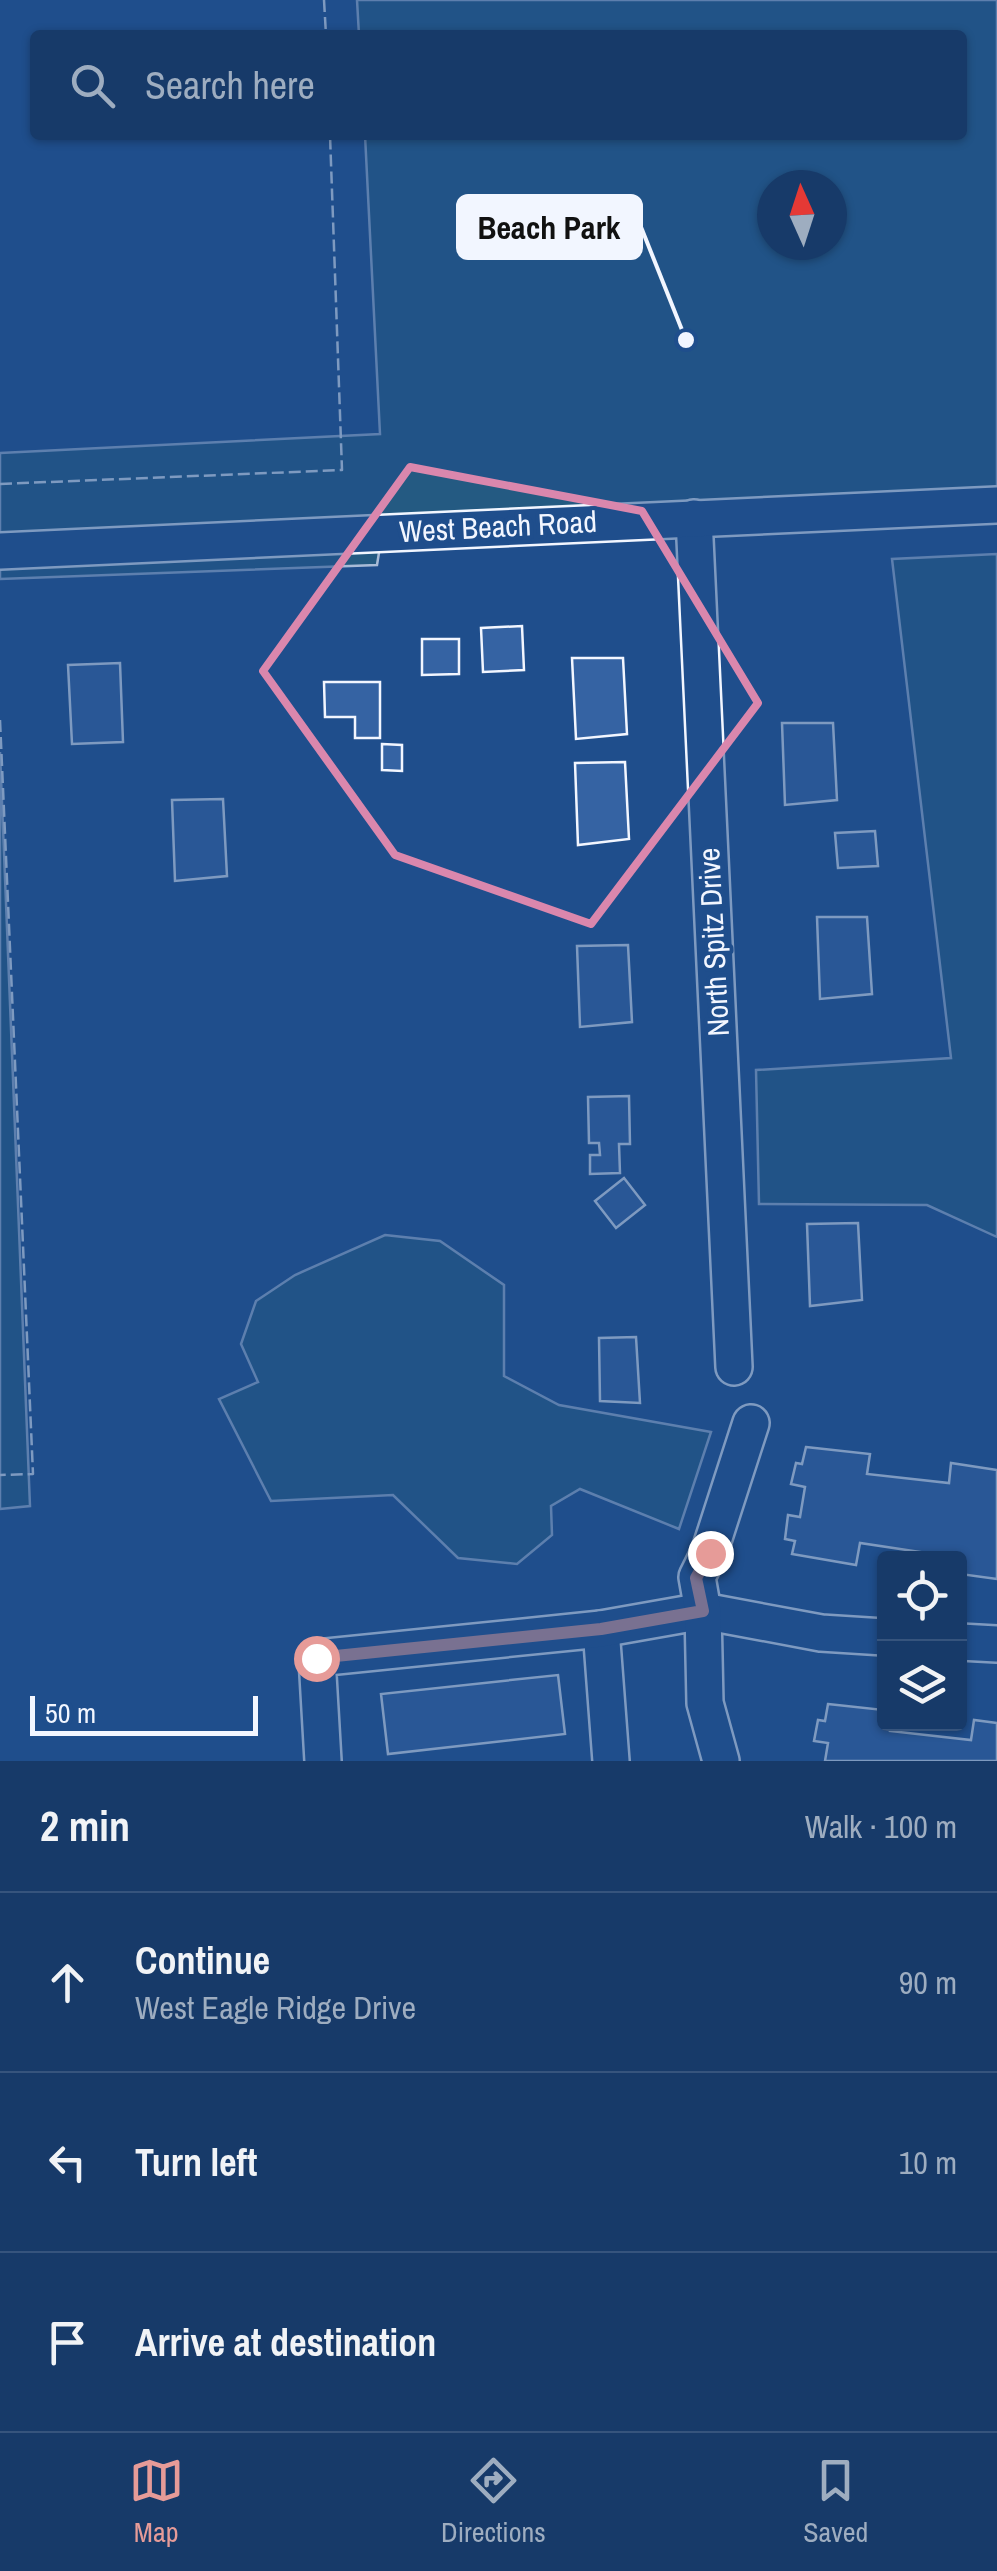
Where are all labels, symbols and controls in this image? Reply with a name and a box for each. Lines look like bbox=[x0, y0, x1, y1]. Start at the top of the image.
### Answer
search box bbox=[30, 30, 967, 140]
icon: search bbox=[65, 58, 120, 113]
text: Search here bbox=[145, 60, 315, 111]
north arrow bbox=[757, 170, 847, 260]
callout: Beach Park bbox=[458, 196, 641, 258]
text: Beach Park bbox=[478, 206, 621, 249]
street label: West Beach Road bbox=[398, 501, 598, 551]
street label: North Spitz Drive bbox=[688, 847, 738, 1037]
route end bbox=[688, 1531, 734, 1577]
map controls bbox=[877, 1551, 967, 1731]
button: locate bbox=[877, 1551, 967, 1641]
route start bbox=[294, 1636, 340, 1682]
button: layers bbox=[877, 1641, 967, 1731]
scale bar bbox=[30, 1691, 258, 1736]
text: 50 m bbox=[45, 1694, 96, 1732]
text: 2 min bbox=[40, 1798, 130, 1854]
text: Walk · 100 m bbox=[805, 1805, 957, 1848]
text: Continue bbox=[135, 1935, 270, 1986]
icon: ahead bbox=[40, 1955, 95, 2010]
text: 90 m bbox=[899, 1961, 957, 2004]
text: West Eagle Ridge Drive bbox=[135, 1986, 416, 2029]
icon: left bbox=[40, 2135, 95, 2190]
text: Turn left bbox=[135, 2137, 257, 2188]
text: 10 m bbox=[899, 2141, 957, 2184]
icon: arrive bbox=[40, 2315, 95, 2370]
text: Arrive at destination bbox=[135, 2317, 436, 2368]
tab: Map bbox=[129, 2453, 184, 2551]
tab: Directions bbox=[441, 2453, 546, 2551]
tab: Saved bbox=[803, 2453, 868, 2551]

